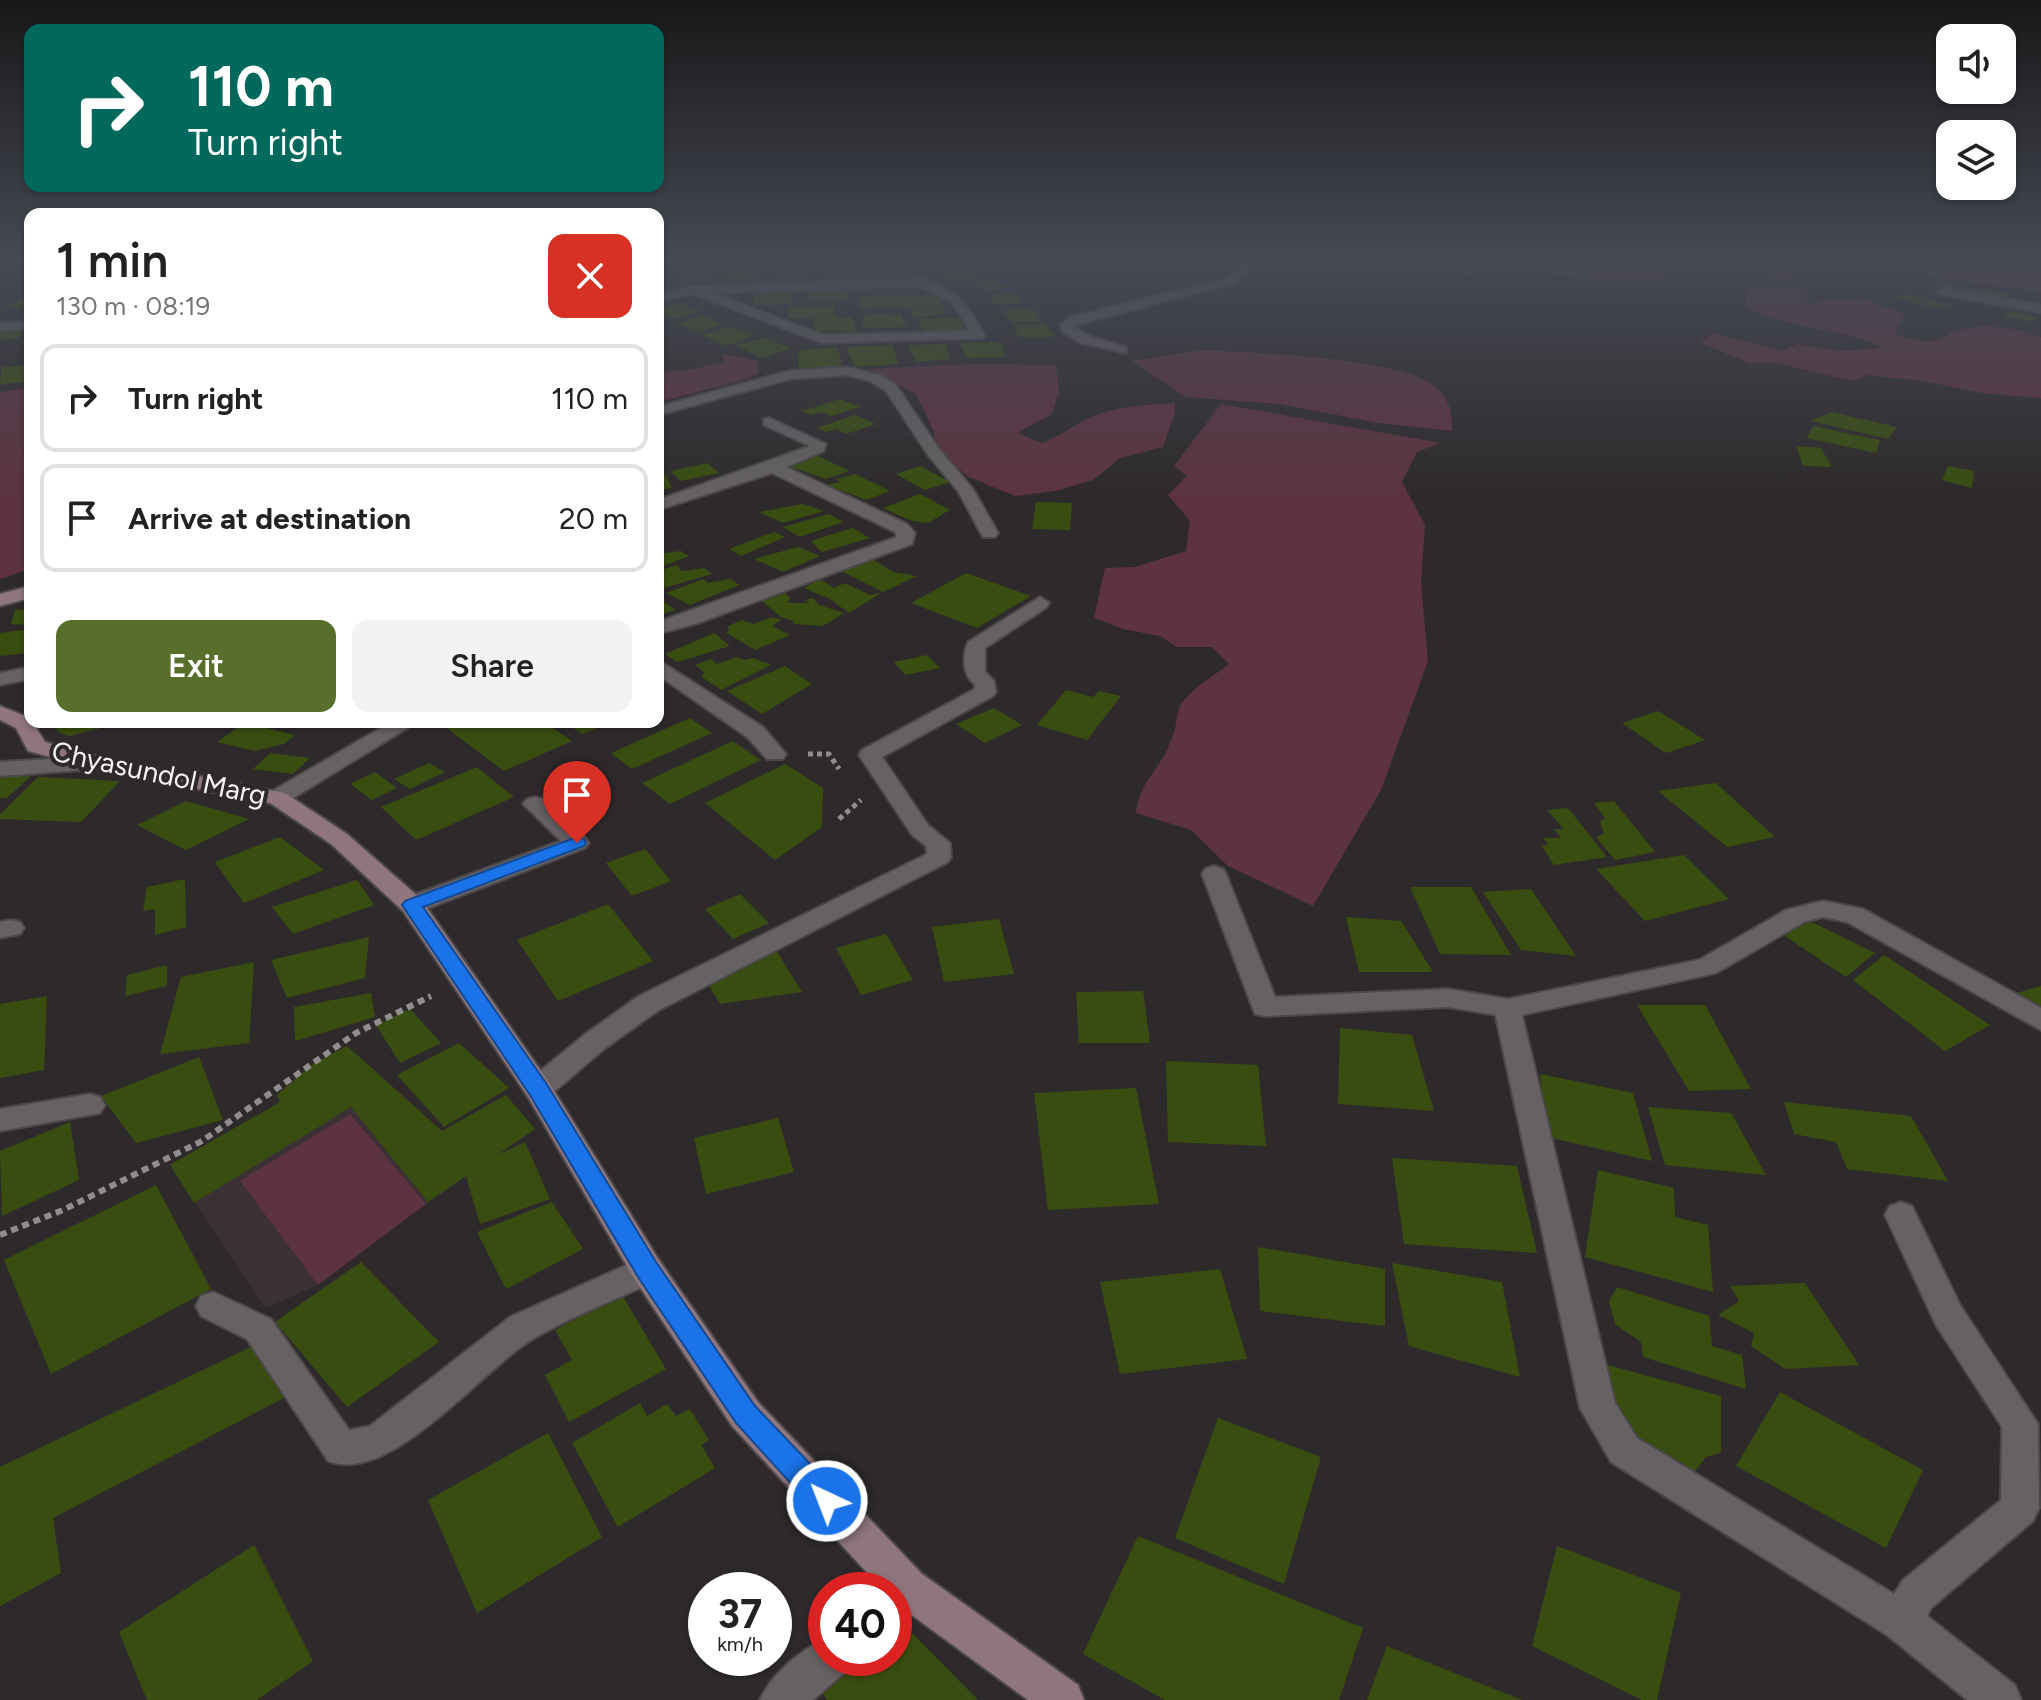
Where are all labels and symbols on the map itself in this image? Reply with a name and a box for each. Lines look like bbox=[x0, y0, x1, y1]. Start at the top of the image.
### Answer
street label: Chyasundol Marg bbox=[49, 734, 269, 812]
pin bbox=[543, 761, 611, 843]
position arrow bbox=[785, 1459, 869, 1543]
speed limit sign: 40 bbox=[808, 1572, 912, 1676]

